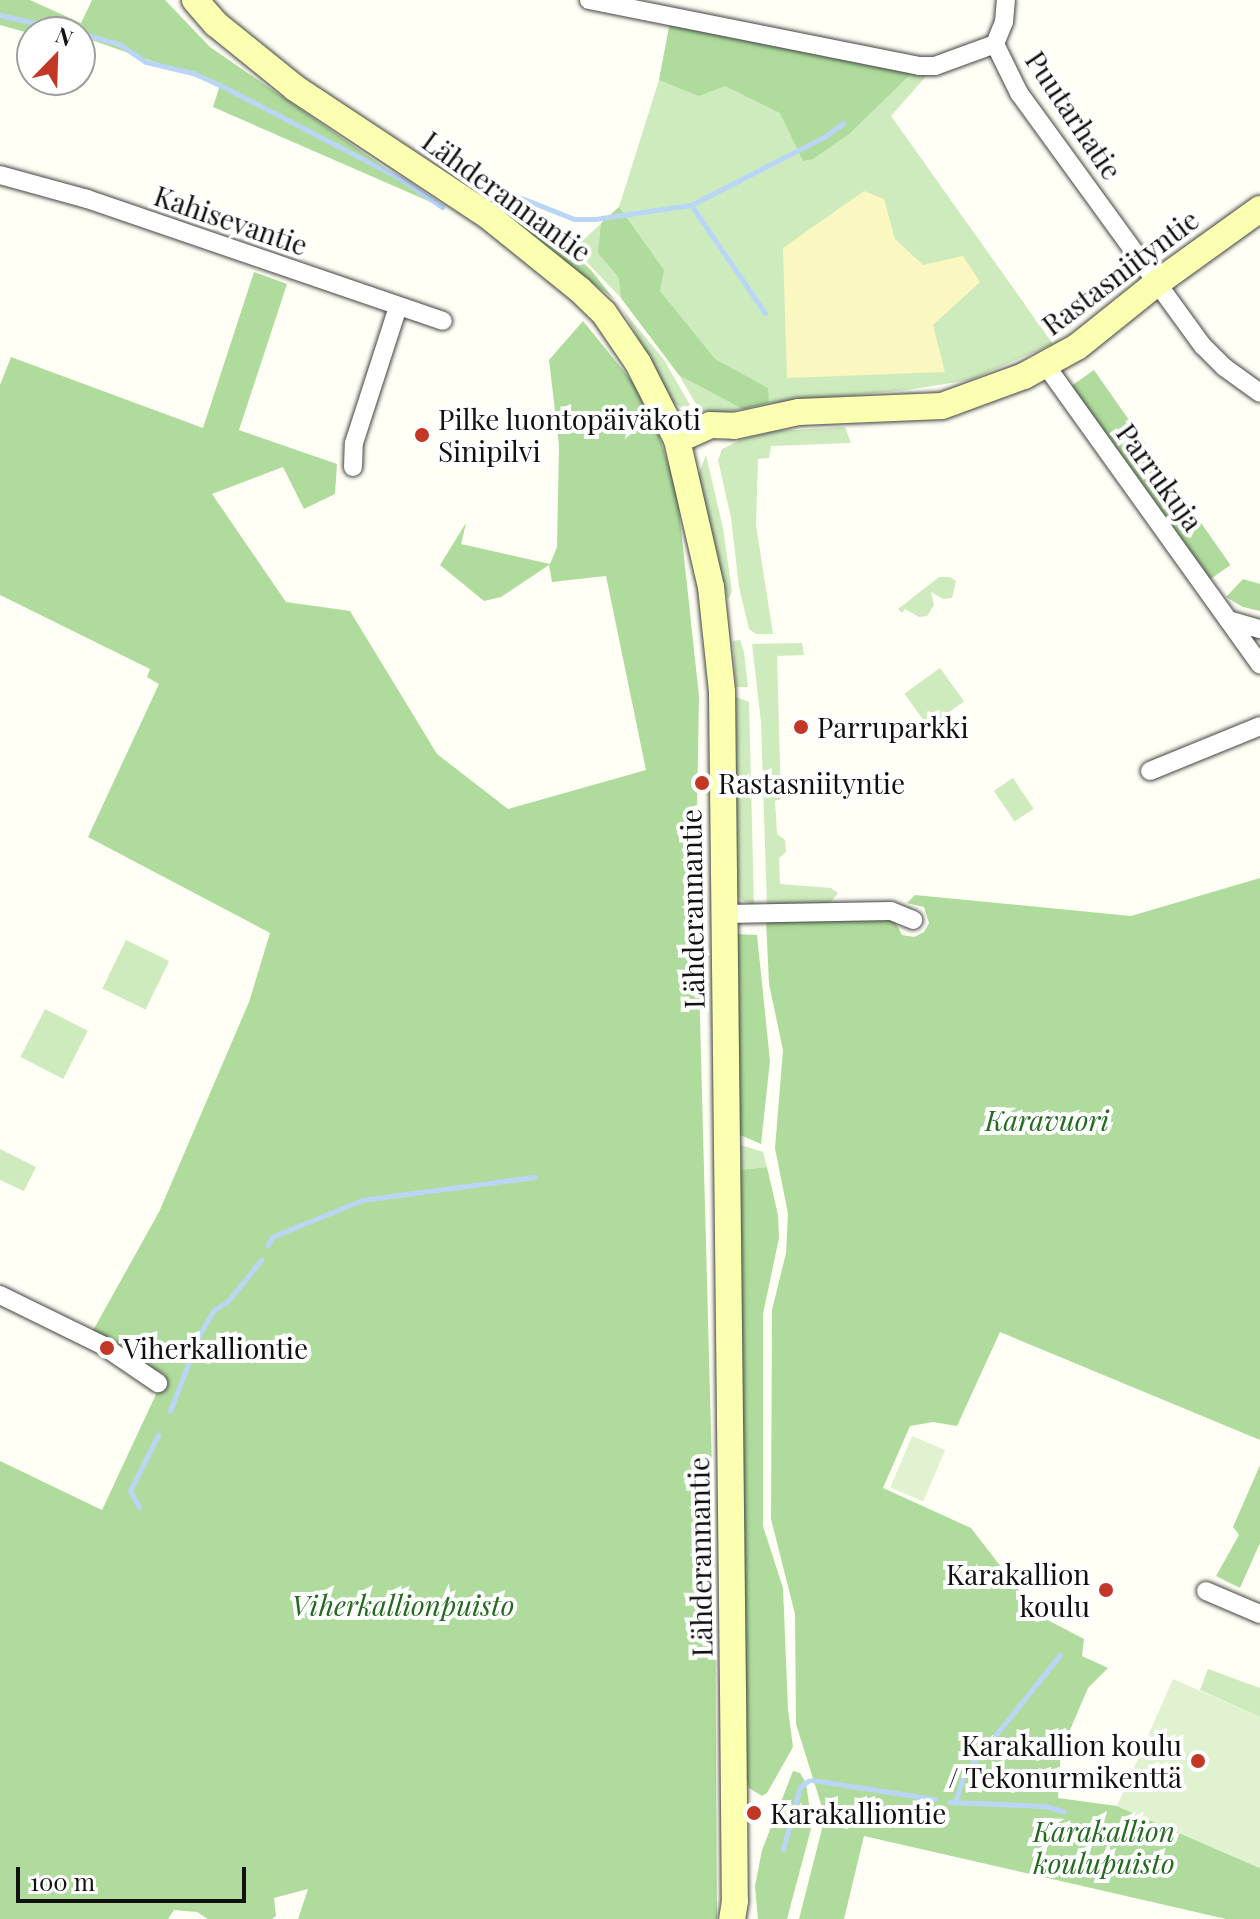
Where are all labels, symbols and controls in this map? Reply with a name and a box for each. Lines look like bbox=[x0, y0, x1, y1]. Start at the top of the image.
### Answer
north arrow bbox=[16, 16, 96, 96]
text: N bbox=[51, 19, 78, 53]
street label: Puutarhatie bbox=[1019, 45, 1129, 185]
street label: Lähderannantie bbox=[416, 124, 598, 268]
street label: Kahisevantie bbox=[150, 178, 312, 262]
street label: Rastasniityntie bbox=[1035, 202, 1205, 342]
place label: Pilke luontopäiväkoti Sinipilvi bbox=[438, 402, 702, 468]
street label: Parrukuja bbox=[1110, 417, 1210, 537]
marker: Pilke luontopäiväkoti Sinipilvi bbox=[413, 426, 431, 444]
place label: Parruparkki bbox=[817, 710, 969, 744]
marker: Parruparkki bbox=[792, 718, 810, 736]
place label: Rastasniityntie bbox=[718, 766, 905, 800]
marker: Rastasniityntie bbox=[693, 774, 711, 792]
street label: Lähderannantie bbox=[673, 809, 711, 1009]
park label: Karavuori bbox=[985, 1103, 1109, 1137]
place label: Viherkalliontie bbox=[123, 1331, 308, 1365]
marker: Viherkalliontie bbox=[98, 1339, 116, 1357]
street label: Lähderannantie bbox=[681, 1457, 719, 1657]
place label: Karakallion koulu bbox=[946, 1557, 1090, 1623]
marker: Karakallion koulu bbox=[1097, 1581, 1115, 1599]
park label: Viherkallionpuisto bbox=[292, 1588, 514, 1622]
place label: Karakallion koulu / Tekonurmikenttä bbox=[948, 1728, 1182, 1794]
marker: Karakallion koulu / Tekonurmikenttä bbox=[1189, 1752, 1207, 1770]
place label: Karakalliontie bbox=[770, 1796, 946, 1830]
marker: Karakalliontie bbox=[745, 1804, 763, 1822]
park label: Karakallion koulupuisto bbox=[1033, 1814, 1175, 1880]
scale bar bbox=[20, 1851, 250, 1901]
text: 100 m bbox=[30, 1865, 95, 1897]

